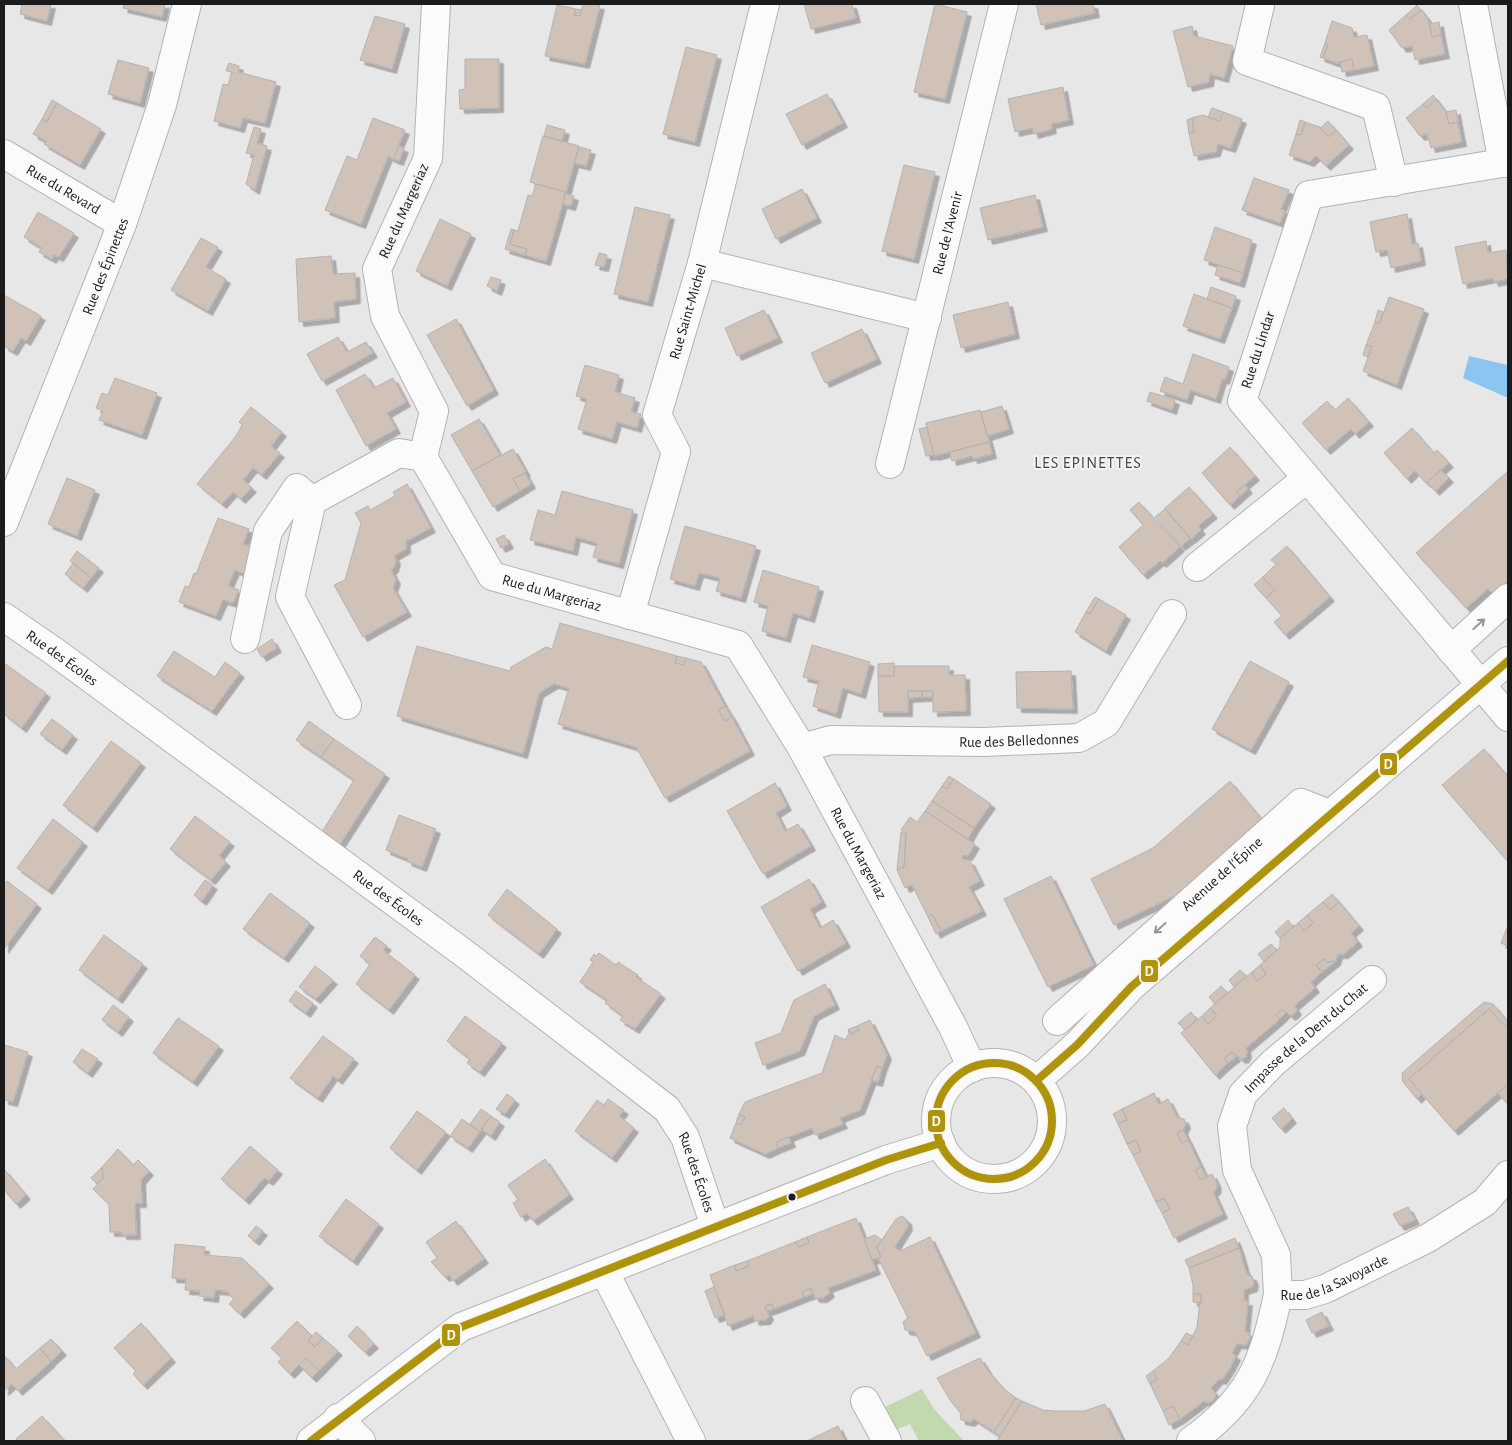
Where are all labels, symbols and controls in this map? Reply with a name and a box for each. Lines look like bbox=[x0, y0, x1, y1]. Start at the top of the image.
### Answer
street label: Rue du Margeriaz bbox=[376, 161, 432, 261]
street label: Rue du Revard bbox=[24, 162, 103, 217]
street label: Rue de l'Avenir bbox=[930, 190, 965, 276]
street label: Rue des Épinettes bbox=[79, 216, 131, 317]
street label: Rue Saint-Michel bbox=[666, 262, 709, 361]
street label: Rue du Lindar bbox=[1239, 310, 1278, 390]
district label: LES EPINETTES bbox=[1034, 455, 1142, 471]
street label: Rue du Margeriaz bbox=[501, 572, 603, 614]
one-way arrow bbox=[1473, 618, 1486, 630]
street label: Rue des Écoles bbox=[24, 627, 101, 688]
street label: Rue des Belledonnes bbox=[959, 731, 1079, 750]
line badge: D bbox=[1379, 752, 1398, 776]
text: D bbox=[1383, 758, 1393, 772]
street label: Rue du Margeriaz bbox=[828, 805, 890, 902]
street label: Avenue de l'Épine bbox=[1178, 834, 1265, 914]
street label: Rue des Écoles bbox=[350, 867, 427, 929]
one-way arrow bbox=[1153, 922, 1166, 934]
line badge: D bbox=[1140, 959, 1159, 983]
text: D bbox=[1144, 965, 1154, 979]
street label: Impasse de la Dent du Chat bbox=[1241, 980, 1370, 1095]
line badge: D bbox=[927, 1109, 946, 1133]
text: D bbox=[931, 1115, 941, 1129]
street label: Rue des Écoles bbox=[676, 1129, 717, 1214]
unlabelled marker bbox=[787, 1192, 797, 1202]
street label: Rue de la Savoyarde bbox=[1280, 1252, 1390, 1303]
line badge: D bbox=[441, 1323, 461, 1347]
text: D bbox=[446, 1329, 456, 1343]

